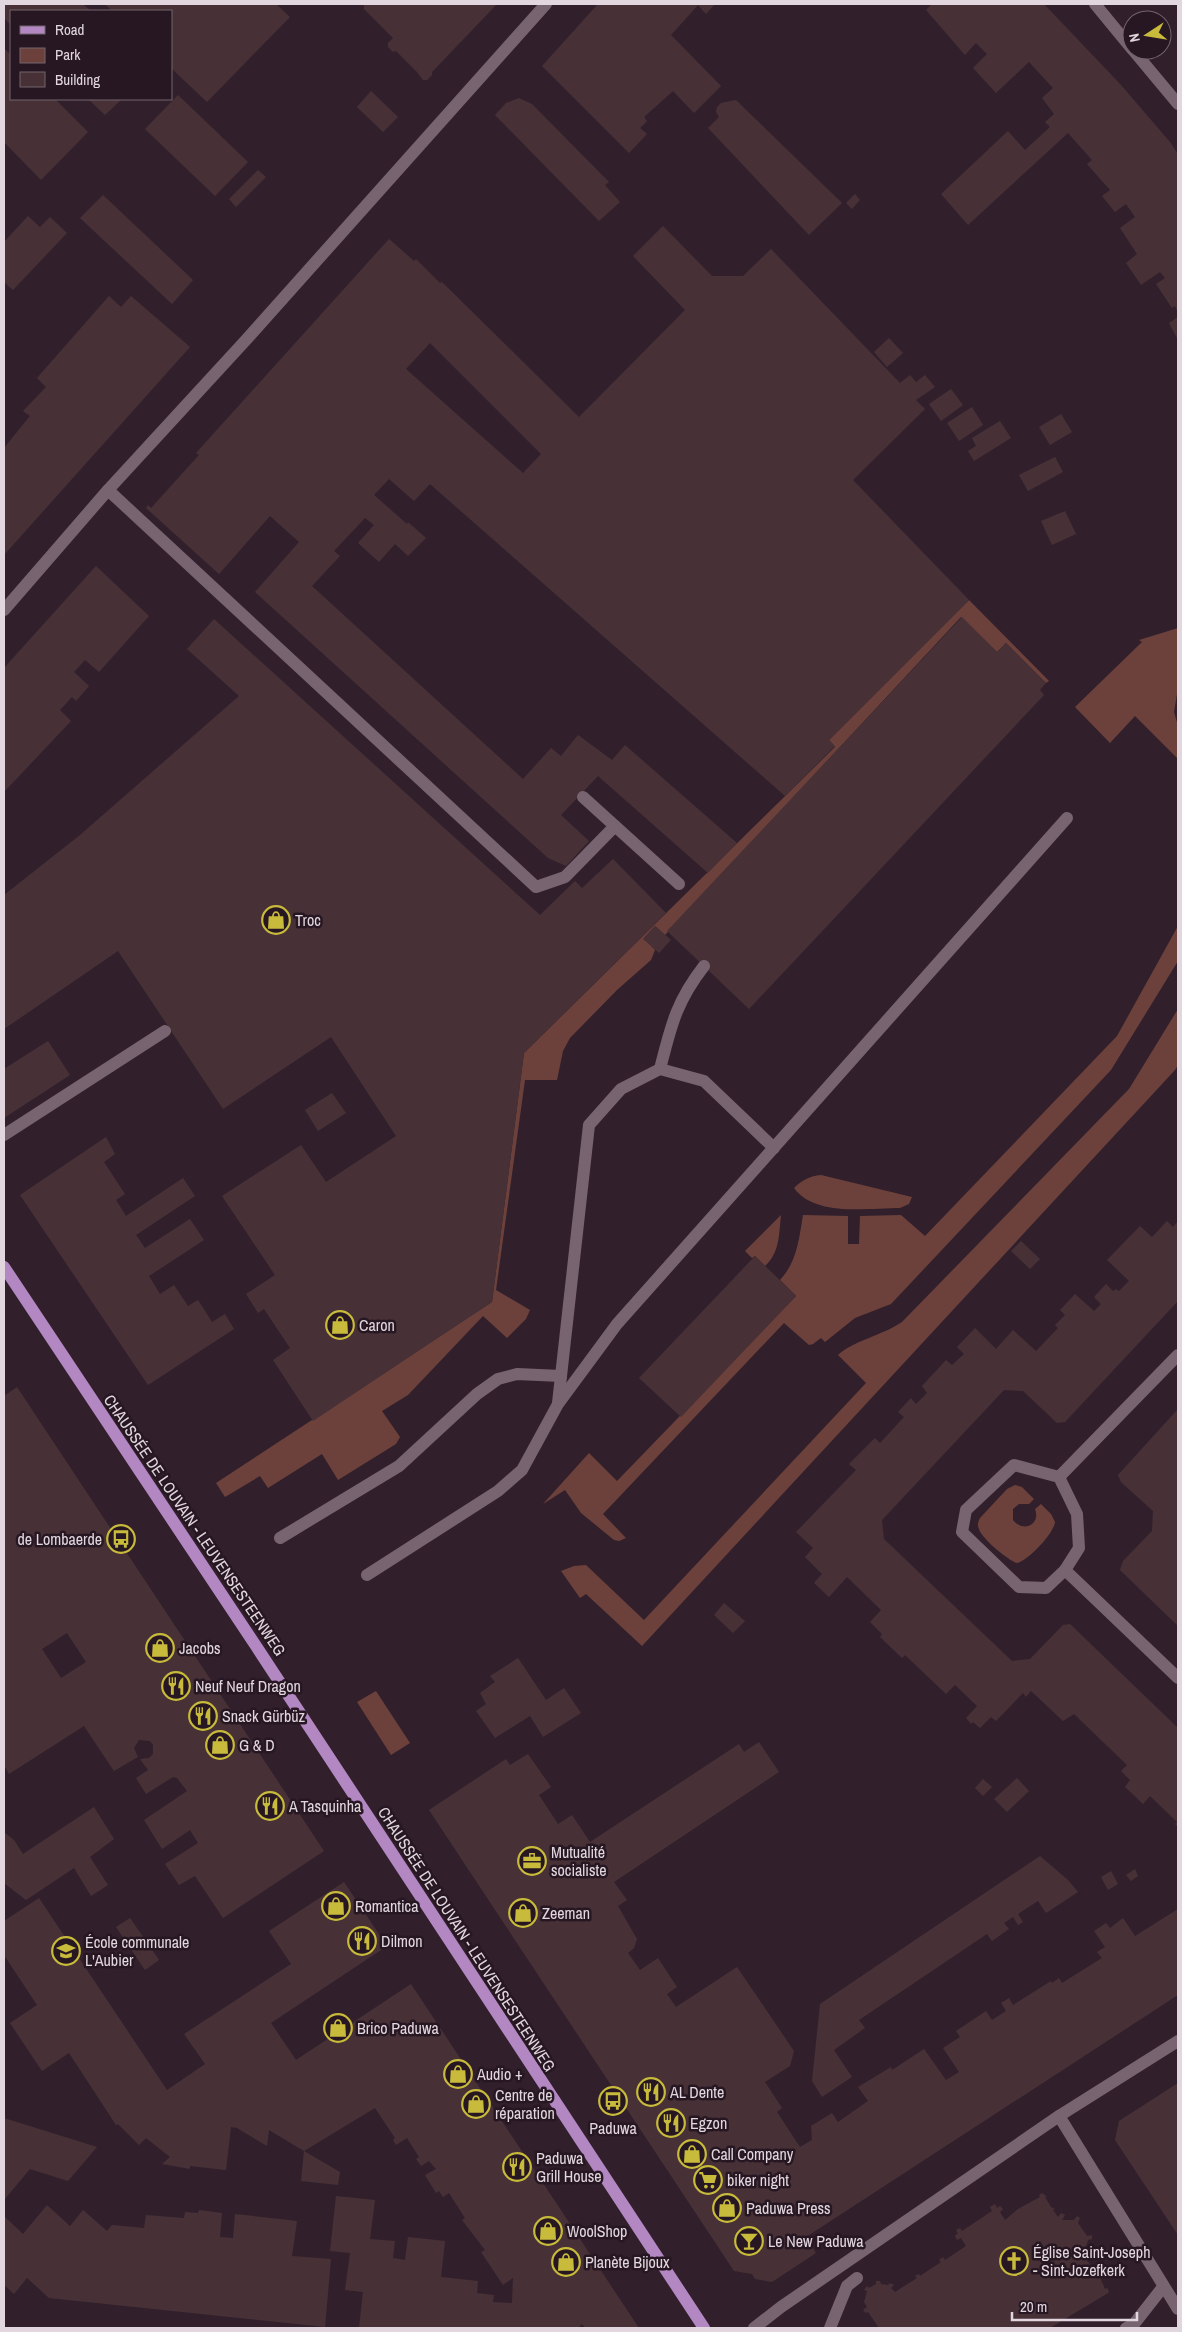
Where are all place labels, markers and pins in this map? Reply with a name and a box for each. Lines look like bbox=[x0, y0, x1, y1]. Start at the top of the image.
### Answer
shop icon: Troc bbox=[261, 905, 291, 935]
place label: Troc bbox=[295, 909, 321, 931]
shop icon: Caron bbox=[325, 1310, 355, 1340]
place label: Caron bbox=[359, 1314, 395, 1336]
bus stop icon: de Lombaerde bbox=[106, 1524, 136, 1554]
place label: de Lombaerde bbox=[17, 1528, 102, 1550]
shop icon: Jacobs bbox=[145, 1633, 175, 1663]
place label: Jacobs bbox=[179, 1637, 221, 1659]
restaurant icon: Neuf Neuf Dragon bbox=[161, 1671, 191, 1701]
place label: Neuf Neuf Dragon bbox=[195, 1675, 301, 1697]
restaurant icon: Snack Gürbüz bbox=[188, 1701, 218, 1731]
place label: Snack Gürbüz bbox=[222, 1705, 306, 1727]
shop icon: G & D bbox=[205, 1730, 235, 1760]
place label: G & D bbox=[239, 1734, 275, 1756]
restaurant icon: A Tasquinha bbox=[255, 1791, 285, 1821]
place label: A Tasquinha bbox=[288, 1795, 362, 1817]
place label: Mutualité socialiste bbox=[551, 1841, 606, 1881]
office icon: Mutualité socialiste bbox=[517, 1846, 547, 1876]
shop icon: Romantica bbox=[321, 1891, 351, 1921]
place label: Romantica bbox=[355, 1895, 419, 1917]
shop icon: Zeeman bbox=[508, 1898, 538, 1928]
place label: Zeeman bbox=[542, 1902, 590, 1924]
restaurant icon: Dilmon bbox=[347, 1926, 377, 1956]
place label: Dilmon bbox=[381, 1930, 423, 1952]
place label: École communale L'Aubier bbox=[85, 1931, 189, 1971]
school or university icon: École communale L'Aubier bbox=[51, 1936, 81, 1966]
shop icon: Brico Paduwa bbox=[323, 2013, 353, 2043]
place label: Brico Paduwa bbox=[357, 2017, 439, 2039]
shop icon: Audio + bbox=[443, 2059, 473, 2089]
place label: Audio + bbox=[476, 2063, 523, 2085]
restaurant icon: AL Dente bbox=[636, 2077, 666, 2107]
place label: AL Dente bbox=[669, 2081, 724, 2103]
place label: Centre de réparation bbox=[495, 2084, 555, 2124]
bus stop icon: Paduwa bbox=[598, 2086, 628, 2116]
shop icon: Centre de réparation bbox=[461, 2089, 491, 2119]
restaurant icon: Egzon bbox=[656, 2108, 686, 2138]
place label: Egzon bbox=[690, 2112, 727, 2134]
place label: Paduwa bbox=[589, 2117, 637, 2139]
shop icon: Call Company bbox=[677, 2139, 707, 2169]
place label: Call Company bbox=[711, 2143, 794, 2165]
place label: Paduwa Grill House bbox=[536, 2147, 602, 2187]
restaurant icon: Paduwa Grill House bbox=[502, 2152, 532, 2182]
supermarket icon: biker night bbox=[693, 2165, 723, 2195]
place label: biker night bbox=[727, 2169, 789, 2191]
shop icon: Paduwa Press bbox=[712, 2193, 742, 2223]
place label: Paduwa Press bbox=[746, 2197, 831, 2219]
shop icon: WoolShop bbox=[533, 2216, 563, 2246]
place label: WoolShop bbox=[567, 2220, 627, 2242]
bar icon: Le New Paduwa bbox=[734, 2226, 764, 2256]
place label: Le New Paduwa bbox=[768, 2230, 864, 2252]
place label: Église Saint-Joseph - Sint-Jozefkerk bbox=[1033, 2241, 1150, 2281]
church icon: Église Saint-Joseph - Sint-Jozefkerk bbox=[999, 2246, 1029, 2276]
shop icon: Planète Bijoux bbox=[551, 2247, 581, 2277]
place label: Planète Bijoux bbox=[585, 2251, 670, 2273]

